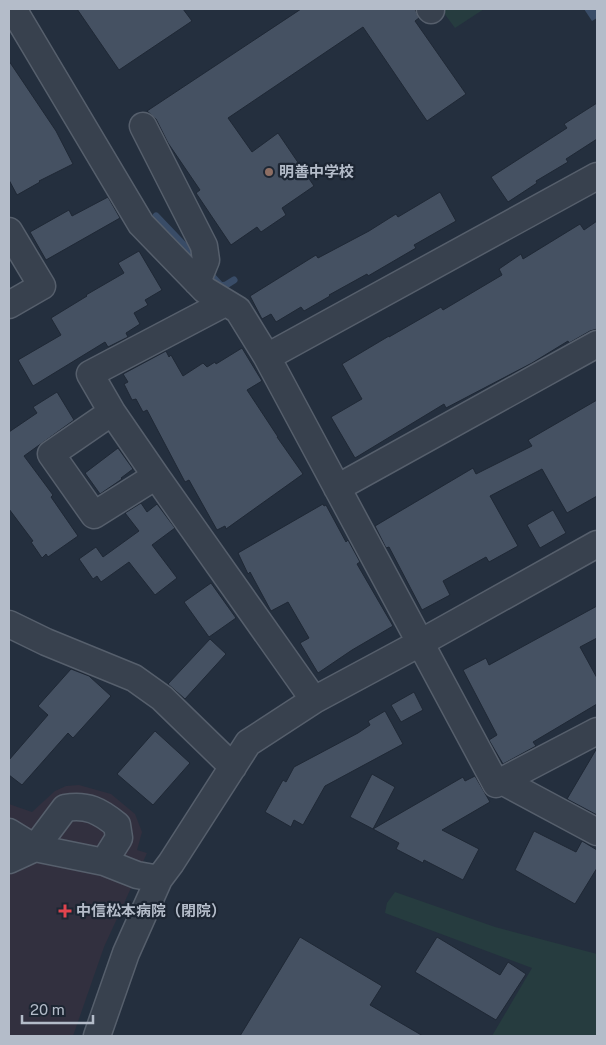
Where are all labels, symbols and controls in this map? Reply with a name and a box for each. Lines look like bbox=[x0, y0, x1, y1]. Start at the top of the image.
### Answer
place label: 明善中学校 bbox=[279, 163, 354, 180]
marker: 明善中学校 bbox=[263, 166, 275, 178]
place label: 中信松本病院（閉院） bbox=[76, 902, 226, 919]
marker: 中信松本病院（閉院） bbox=[58, 904, 72, 918]
scale bar bbox=[22, 992, 94, 1024]
text: 20 m bbox=[30, 1001, 65, 1018]

